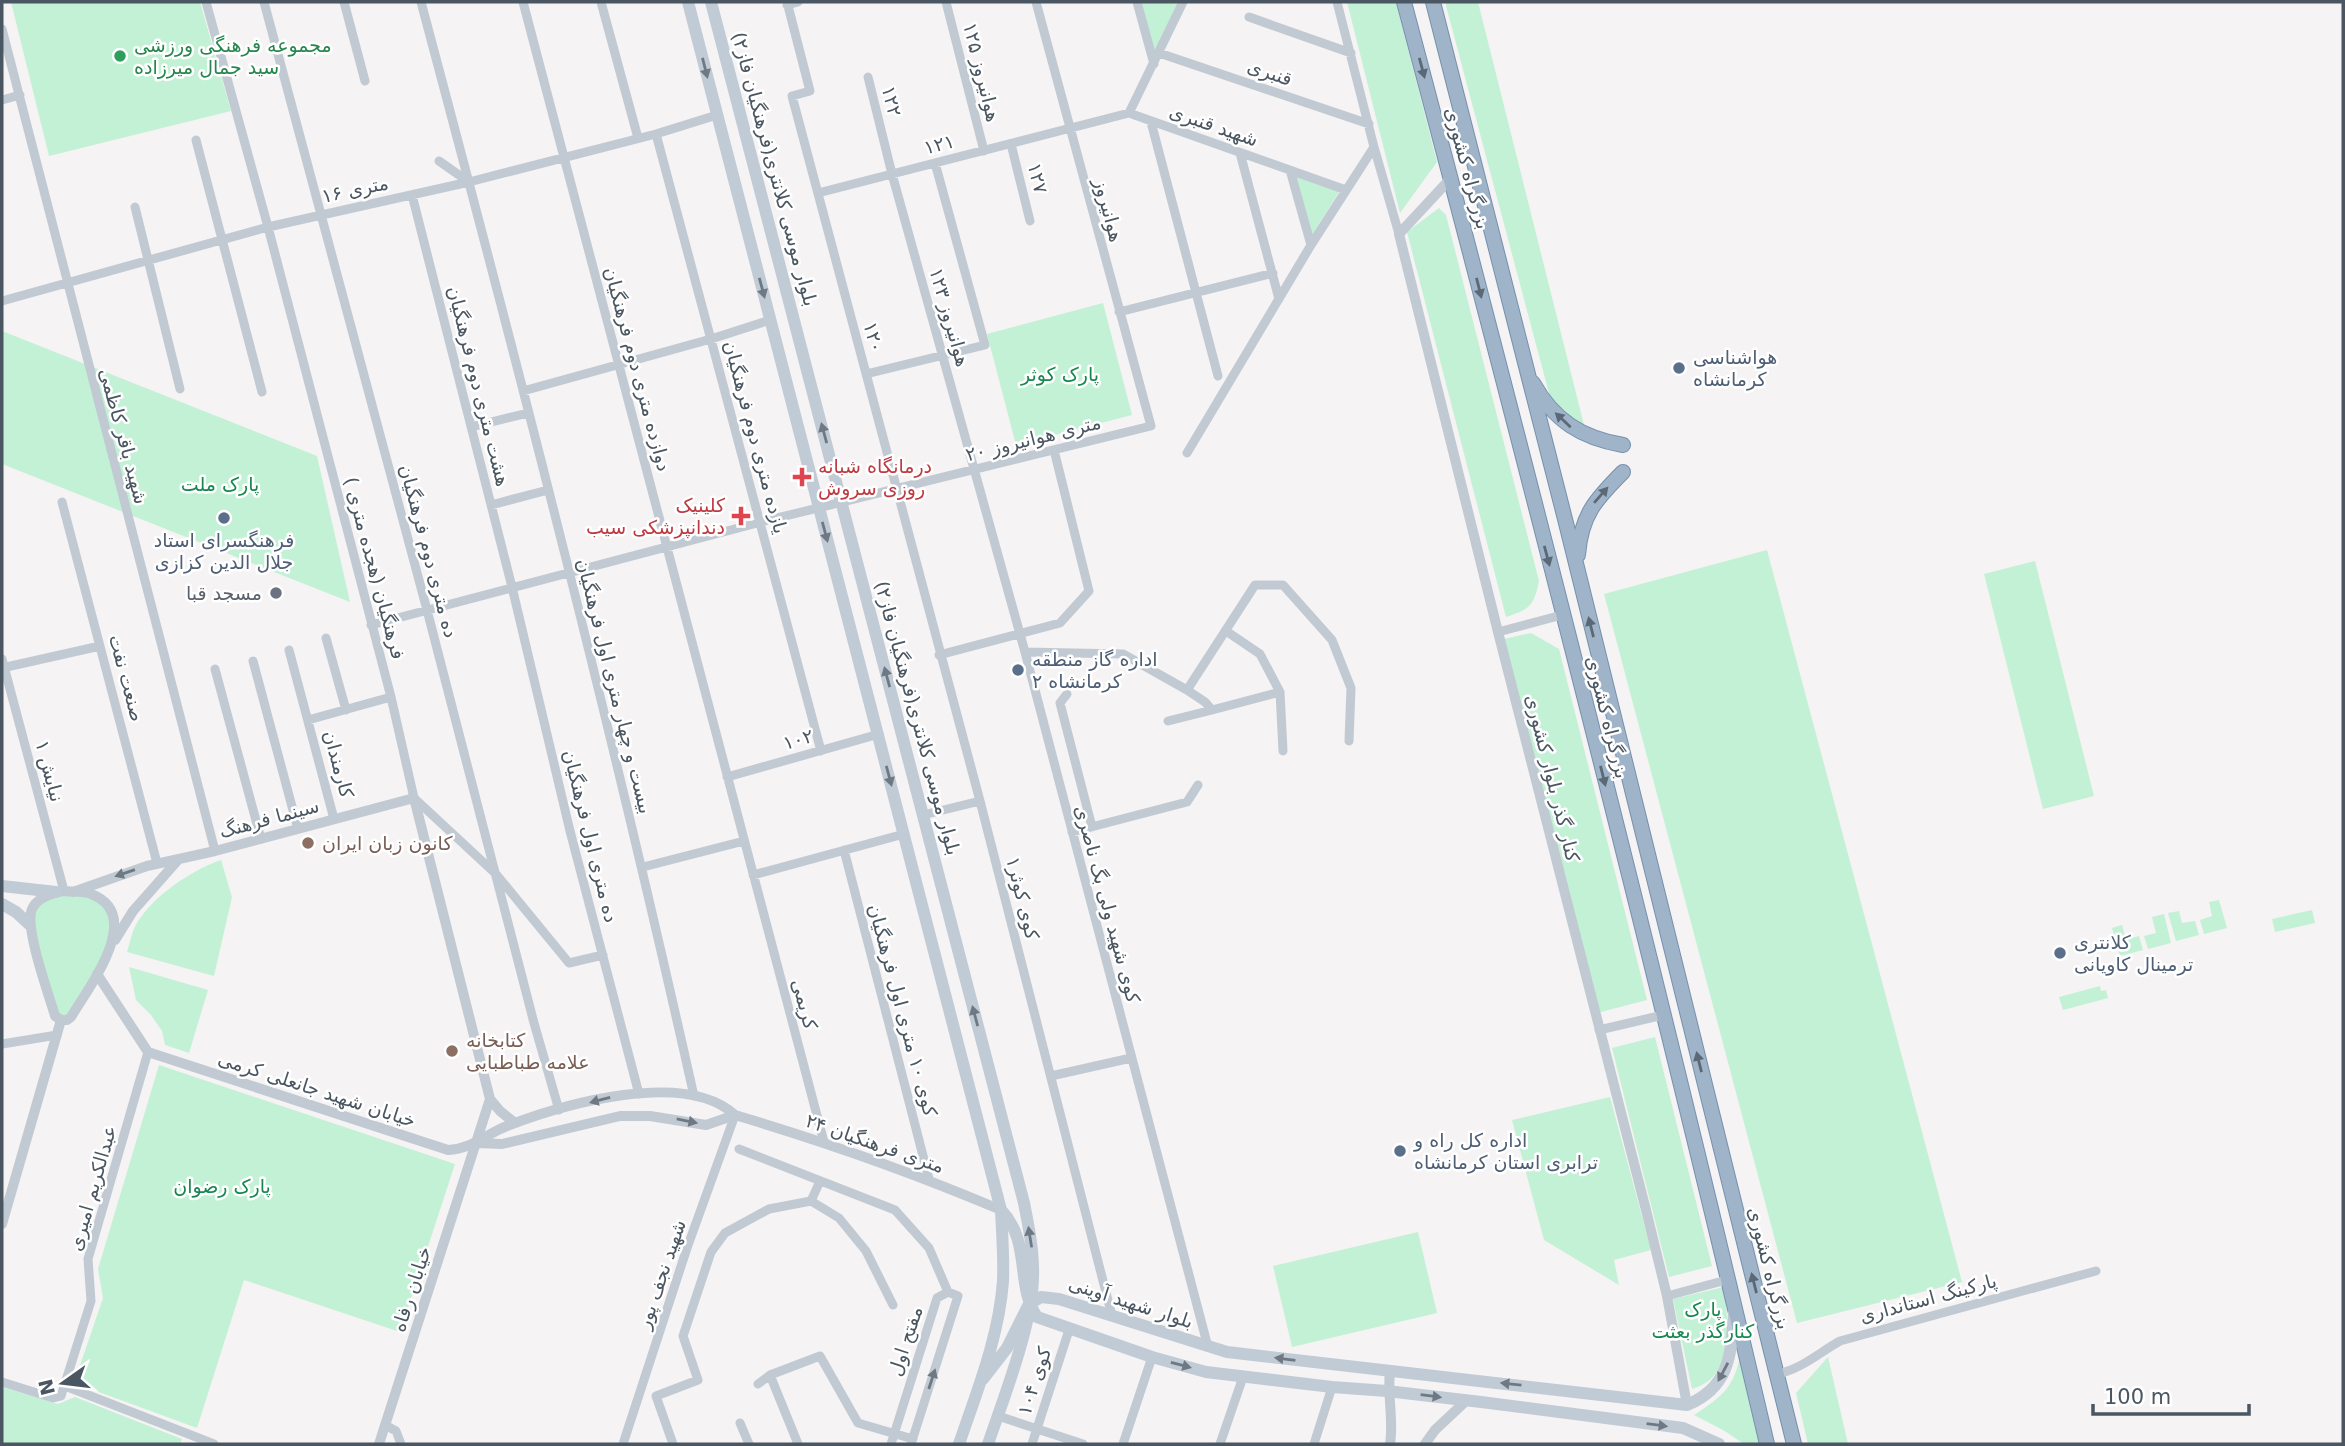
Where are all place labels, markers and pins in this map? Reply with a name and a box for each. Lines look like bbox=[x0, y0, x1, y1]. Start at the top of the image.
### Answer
place label: مجموعه فرهنگی ورزشی سید جمال میرزاده bbox=[134, 34, 332, 79]
marker: مجموعه فرهنگی ورزشی سید جمال میرزاده bbox=[112, 48, 128, 64]
place label: هواشناسی کرمانشاه bbox=[1693, 346, 1777, 391]
marker: هواشناسی کرمانشاه bbox=[1671, 360, 1687, 376]
place label: درمانگاه شبانه روزی سروش bbox=[818, 455, 932, 500]
marker: درمانگاه شبانه روزی سروش bbox=[792, 467, 812, 487]
place label: کلینیک دندانپزشکی سیب bbox=[586, 494, 726, 539]
marker: کلینیک دندانپزشکی سیب bbox=[731, 506, 751, 526]
marker: فرهنگسرای استاد جلال الدین کزازی bbox=[216, 510, 232, 526]
place label: فرهنگسرای استاد جلال الدین کزازی bbox=[154, 529, 294, 574]
place label: مسجد قبا bbox=[186, 582, 262, 604]
marker: مسجد قبا bbox=[268, 585, 284, 601]
place label: اداره گاز منطقه ۲ کرمانشاه bbox=[1032, 648, 1158, 693]
marker: اداره گاز منطقه ۲ کرمانشاه bbox=[1010, 662, 1026, 678]
place label: کانون زبان ایران bbox=[322, 832, 453, 855]
marker: کانون زبان ایران bbox=[300, 835, 316, 851]
place label: کلانتری ترمینال کاویانی bbox=[2074, 931, 2193, 976]
marker: کلانتری ترمینال کاویانی bbox=[2052, 945, 2068, 961]
place label: کتابخانه علامه طباطبایی bbox=[466, 1029, 590, 1073]
marker: کتابخانه علامه طباطبایی bbox=[444, 1043, 460, 1059]
place label: اداره کل راه و ترابری استان کرمانشاه bbox=[1413, 1129, 1598, 1174]
marker: اداره کل راه و ترابری استان کرمانشاه bbox=[1392, 1143, 1408, 1159]

